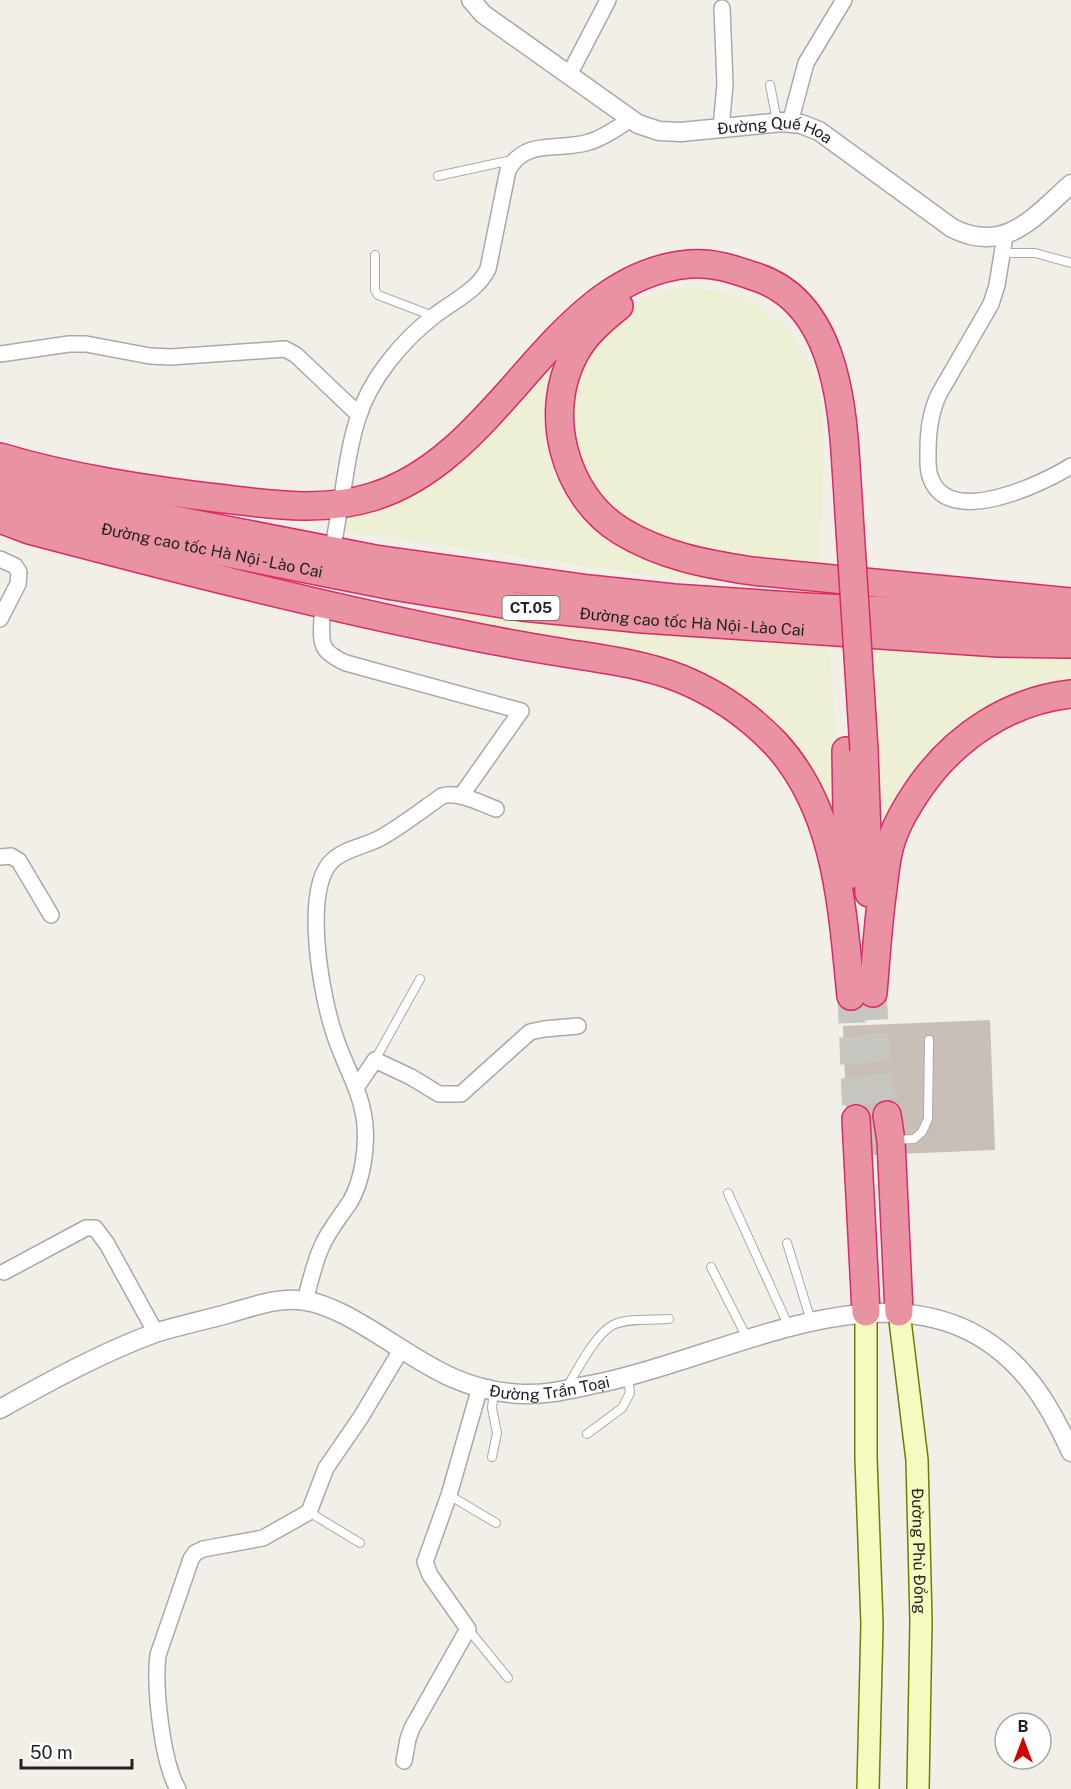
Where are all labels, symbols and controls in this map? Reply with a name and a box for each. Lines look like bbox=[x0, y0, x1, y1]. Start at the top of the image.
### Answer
street label: Đường Quế Hoa bbox=[716, 113, 836, 148]
street label: Đường cao tốc Hà Nội - Lào Cai bbox=[99, 519, 324, 582]
road number: CT.05 bbox=[502, 596, 560, 620]
street label: Đường cao tốc Hà Nội - Lào Cai bbox=[579, 604, 805, 640]
street label: Đường Trần Toại bbox=[488, 1372, 611, 1404]
street label: Đường Phù Đổng bbox=[908, 1488, 930, 1614]
north arrow bbox=[993, 1711, 1053, 1771]
text: B bbox=[1018, 1717, 1029, 1736]
scale bar bbox=[21, 1732, 132, 1770]
text: 50 m bbox=[30, 1742, 73, 1763]

